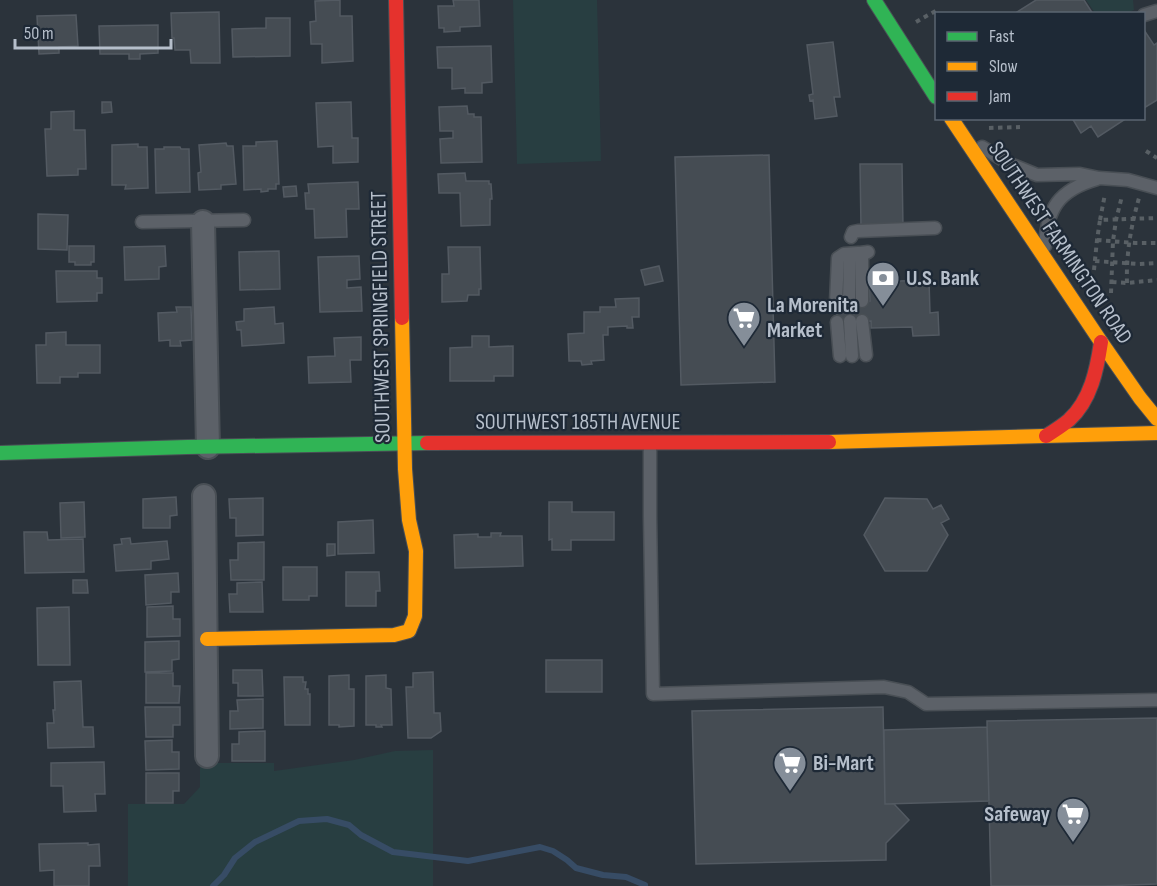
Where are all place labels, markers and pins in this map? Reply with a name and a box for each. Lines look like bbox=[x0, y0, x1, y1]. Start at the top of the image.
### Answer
bank icon: U.S. Bank bbox=[865, 260, 901, 307]
place label: U.S. Bank bbox=[906, 265, 980, 292]
place label: La Morenita Market bbox=[767, 292, 858, 344]
supermarket icon: La Morenita Market bbox=[726, 300, 762, 347]
supermarket icon: Bi-Mart bbox=[772, 745, 808, 792]
place label: Bi-Mart bbox=[813, 750, 874, 777]
supermarket icon: Safeway bbox=[1055, 796, 1091, 843]
place label: Safeway bbox=[984, 801, 1050, 828]

